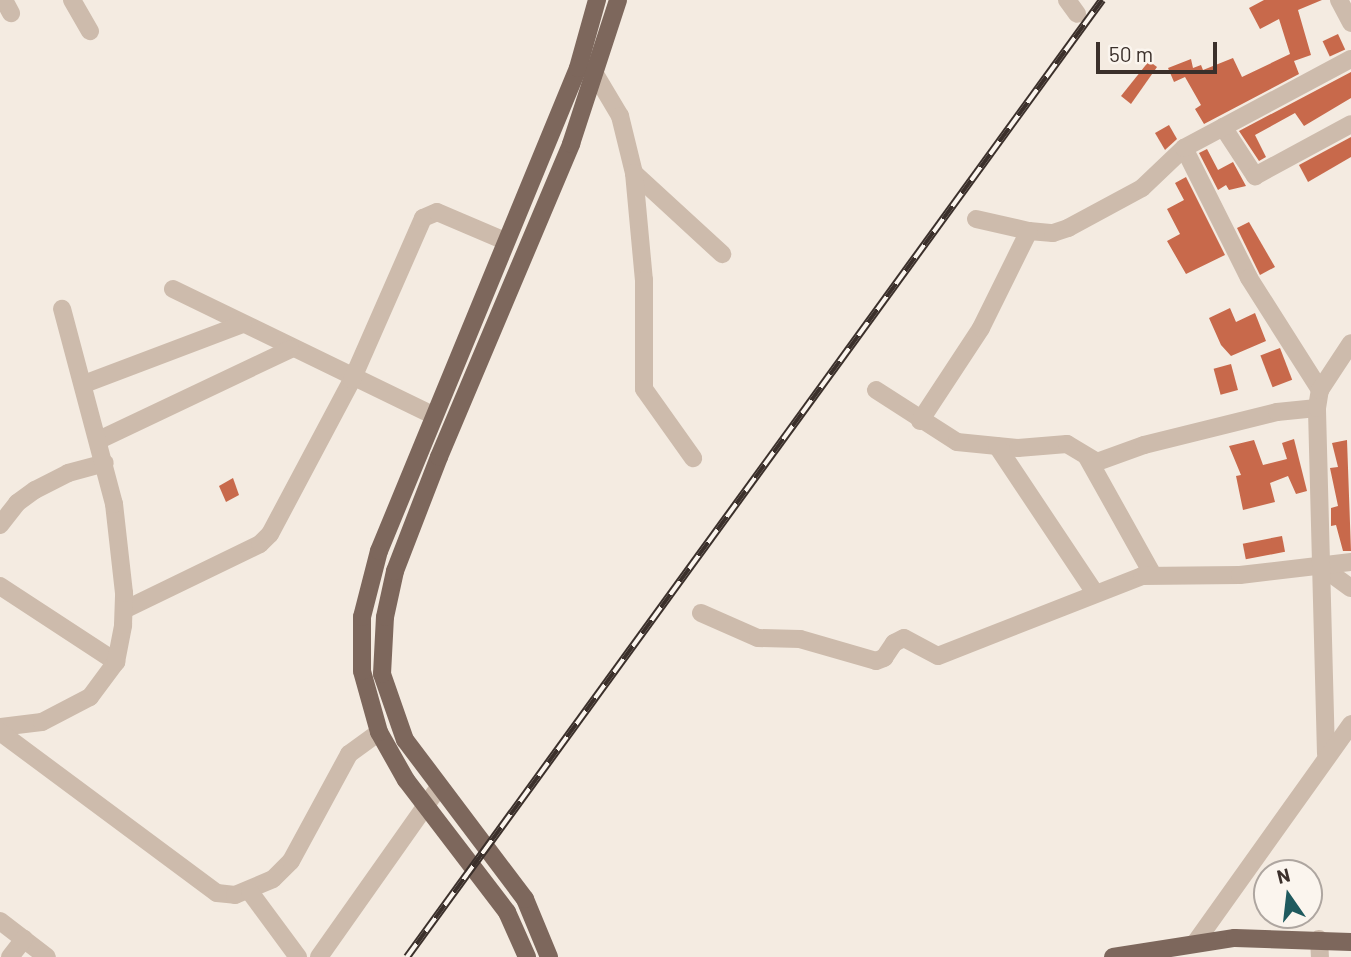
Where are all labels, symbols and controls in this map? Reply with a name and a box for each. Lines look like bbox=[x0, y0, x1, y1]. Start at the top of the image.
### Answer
scale bar bbox=[1099, 28, 1220, 72]
text: 50 m bbox=[1109, 41, 1153, 66]
north arrow bbox=[1253, 859, 1323, 929]
text: N bbox=[1274, 862, 1292, 888]

